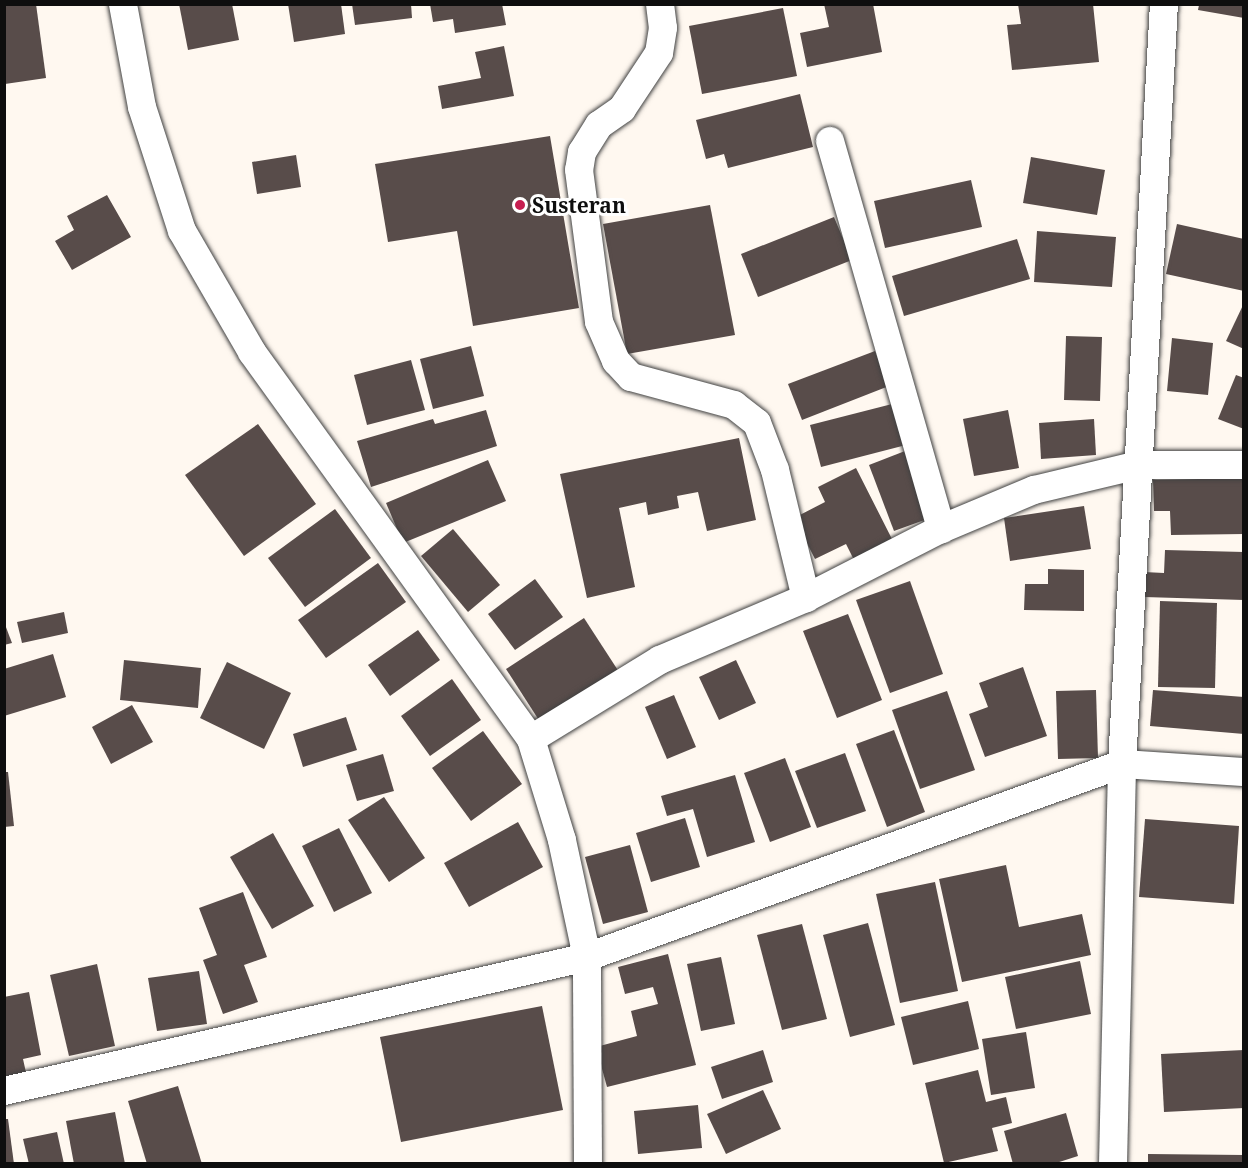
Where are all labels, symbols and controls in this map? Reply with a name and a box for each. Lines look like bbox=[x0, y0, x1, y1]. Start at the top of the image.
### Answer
place label: Susteran bbox=[532, 192, 626, 218]
marker: Susteran bbox=[513, 198, 527, 212]

